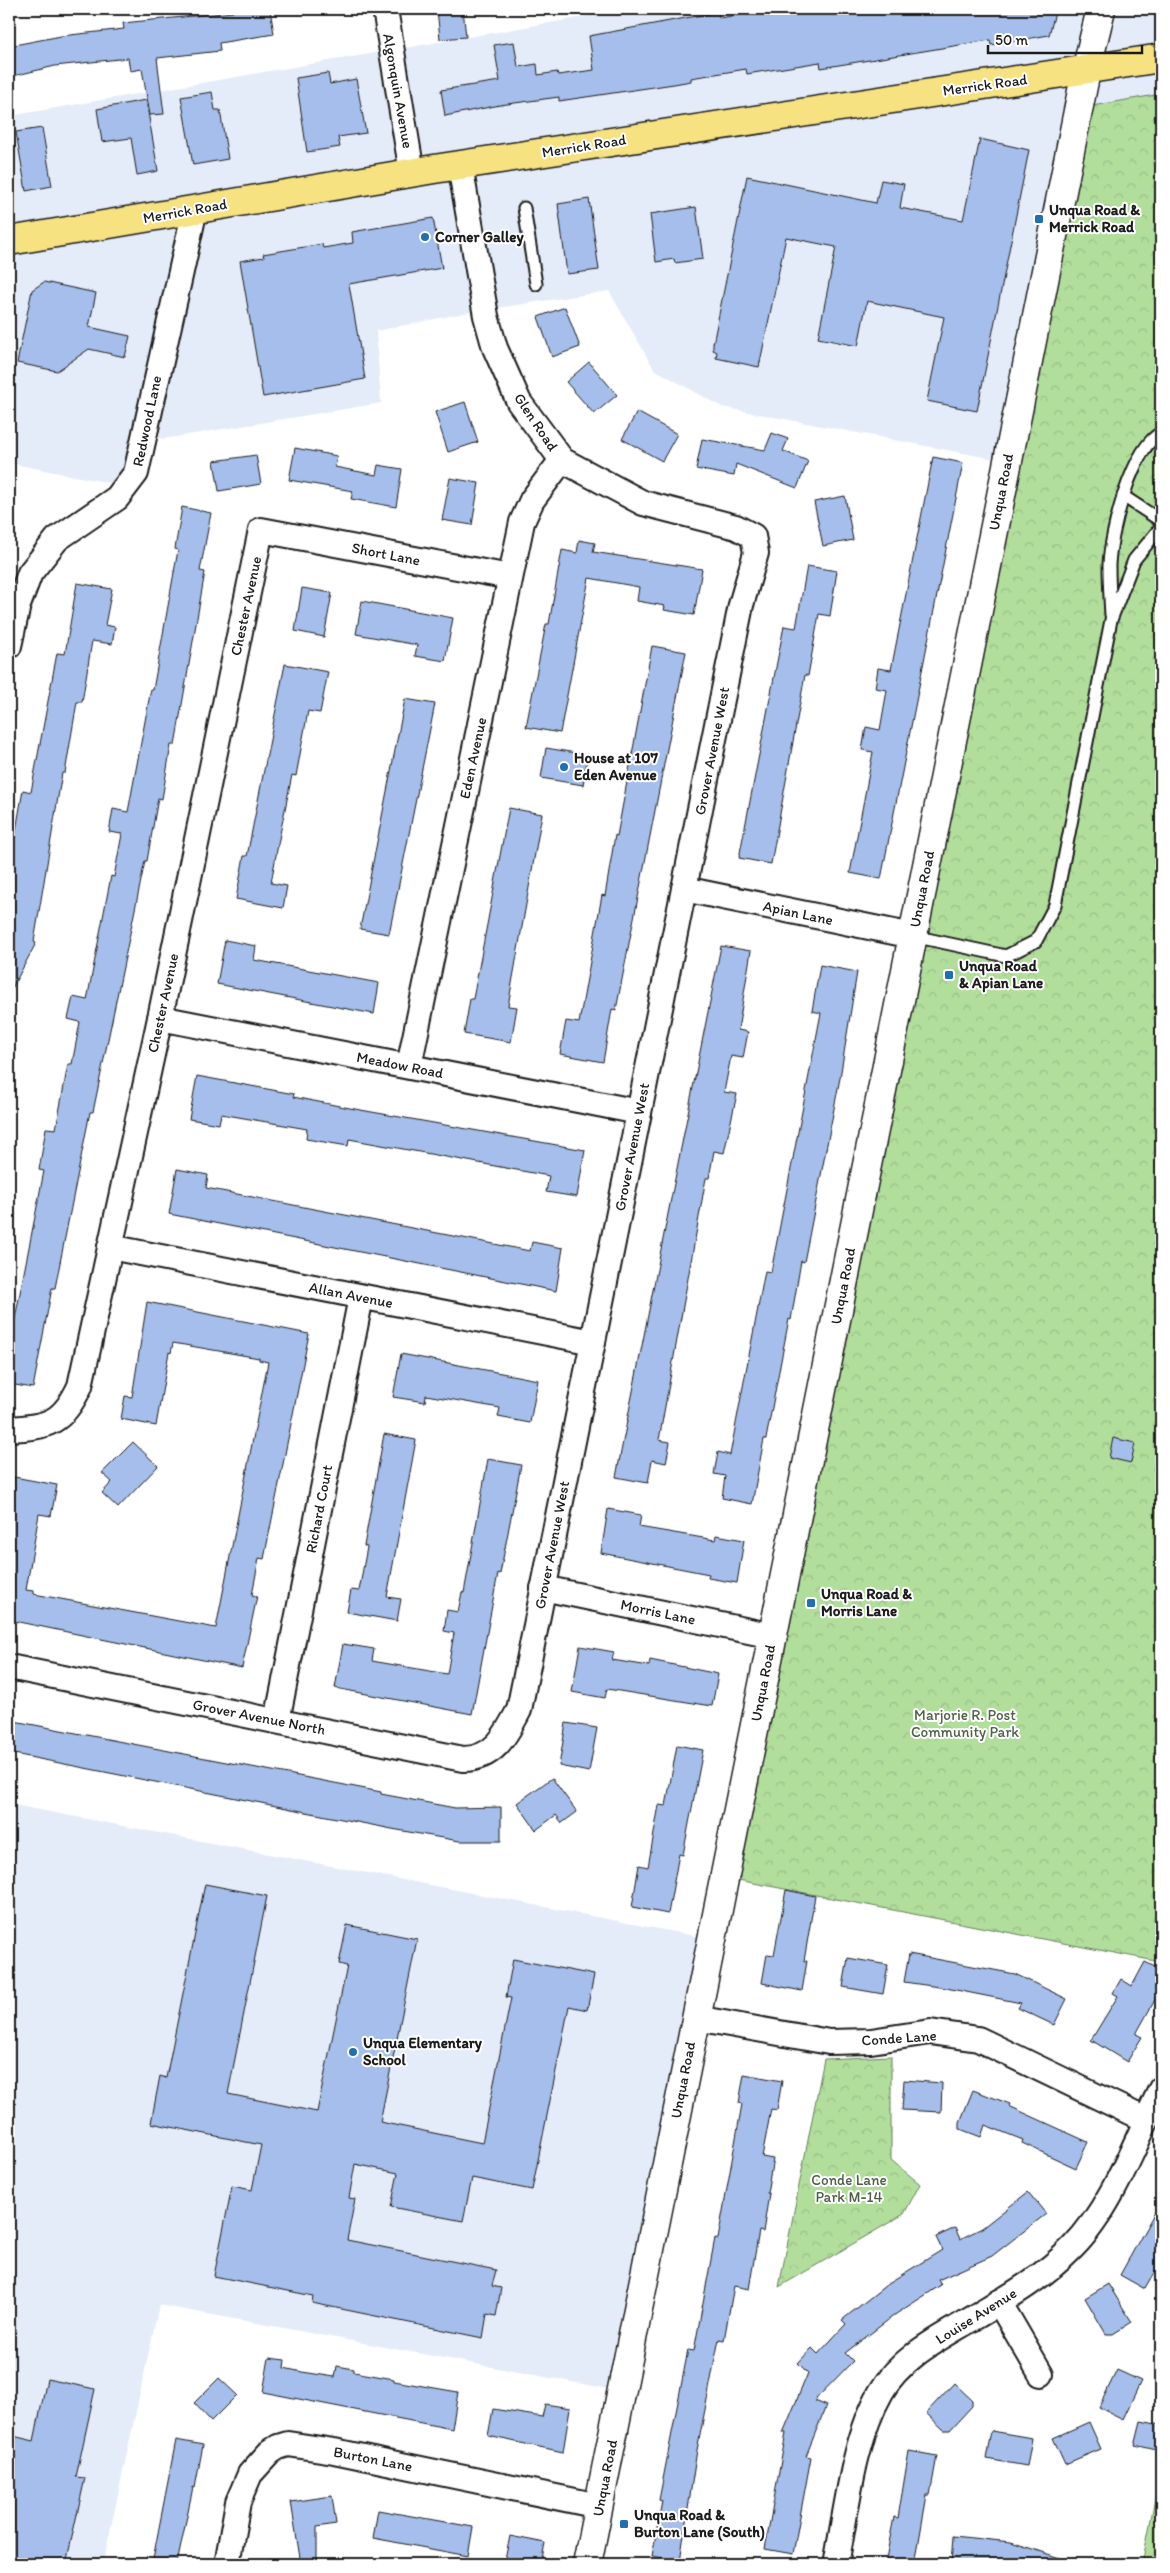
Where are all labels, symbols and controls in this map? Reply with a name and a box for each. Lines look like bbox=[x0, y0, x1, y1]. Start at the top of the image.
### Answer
scale bar bbox=[988, 22, 1141, 54]
text: 50 m bbox=[995, 31, 1028, 49]
street label: Algonquin Avenue bbox=[379, 32, 417, 150]
street label: Merrick Road bbox=[942, 70, 1028, 100]
street label: Merrick Road bbox=[541, 130, 627, 162]
street label: Merrick Road bbox=[142, 195, 228, 227]
place label: Unqua Road & Merrick Road bbox=[1049, 201, 1140, 236]
marker: Unqua Road & Merrick Road bbox=[1033, 213, 1045, 225]
place label: Corner Galley bbox=[435, 228, 525, 247]
marker: Corner Galley bbox=[419, 231, 431, 243]
street label: Redwood Lane bbox=[129, 374, 165, 468]
street label: Glen Road bbox=[510, 390, 562, 454]
street label: Unqua Road bbox=[985, 451, 1017, 532]
street label: Short Lane bbox=[350, 539, 422, 569]
street label: Chester Avenue bbox=[227, 555, 265, 657]
street label: Grover Avenue West bbox=[691, 685, 733, 817]
street label: Eden Avenue bbox=[456, 716, 490, 800]
place label: House at 107 Eden Avenue bbox=[574, 749, 659, 784]
marker: House at 107 Eden Avenue bbox=[558, 761, 570, 773]
street label: Unqua Road bbox=[906, 848, 938, 929]
street label: Apian Lane bbox=[761, 897, 835, 929]
street label: Chester Avenue bbox=[144, 952, 182, 1054]
place label: Unqua Road & Apian Lane bbox=[959, 957, 1043, 993]
marker: Unqua Road & Apian Lane bbox=[943, 969, 955, 981]
street label: Meadow Road bbox=[355, 1048, 445, 1082]
street label: Grover Avenue West bbox=[611, 1081, 653, 1213]
street label: Unqua Road bbox=[827, 1245, 859, 1326]
street label: Allan Avenue bbox=[308, 1278, 394, 1312]
street label: Richard Court bbox=[302, 1463, 336, 1555]
street label: Grover Avenue West bbox=[531, 1479, 573, 1611]
place label: Unqua Road & Morris Lane bbox=[821, 1585, 912, 1620]
street label: Morris Lane bbox=[619, 1595, 697, 1629]
marker: Unqua Road & Morris Lane bbox=[805, 1597, 817, 1609]
street label: Unqua Road bbox=[747, 1642, 779, 1723]
street label: Grover Avenue North bbox=[191, 1695, 327, 1739]
park label: Marjorie R. Post Community Park bbox=[911, 1706, 1019, 1741]
street label: Conde Lane bbox=[861, 2026, 937, 2050]
place label: Unqua Elementary School bbox=[363, 2034, 483, 2069]
street label: Unqua Road bbox=[667, 2039, 699, 2120]
marker: Unqua Elementary School bbox=[347, 2046, 359, 2058]
park label: Conde Lane Park M-14 bbox=[811, 2171, 887, 2206]
street label: Louise Avenue bbox=[932, 2284, 1020, 2348]
street label: Unqua Road bbox=[589, 2437, 621, 2518]
street label: Burton Lane bbox=[332, 2443, 414, 2475]
place label: Unqua Road & Burton Lane (South) bbox=[634, 2506, 765, 2542]
marker: Unqua Road & Burton Lane (South) bbox=[618, 2518, 630, 2530]

